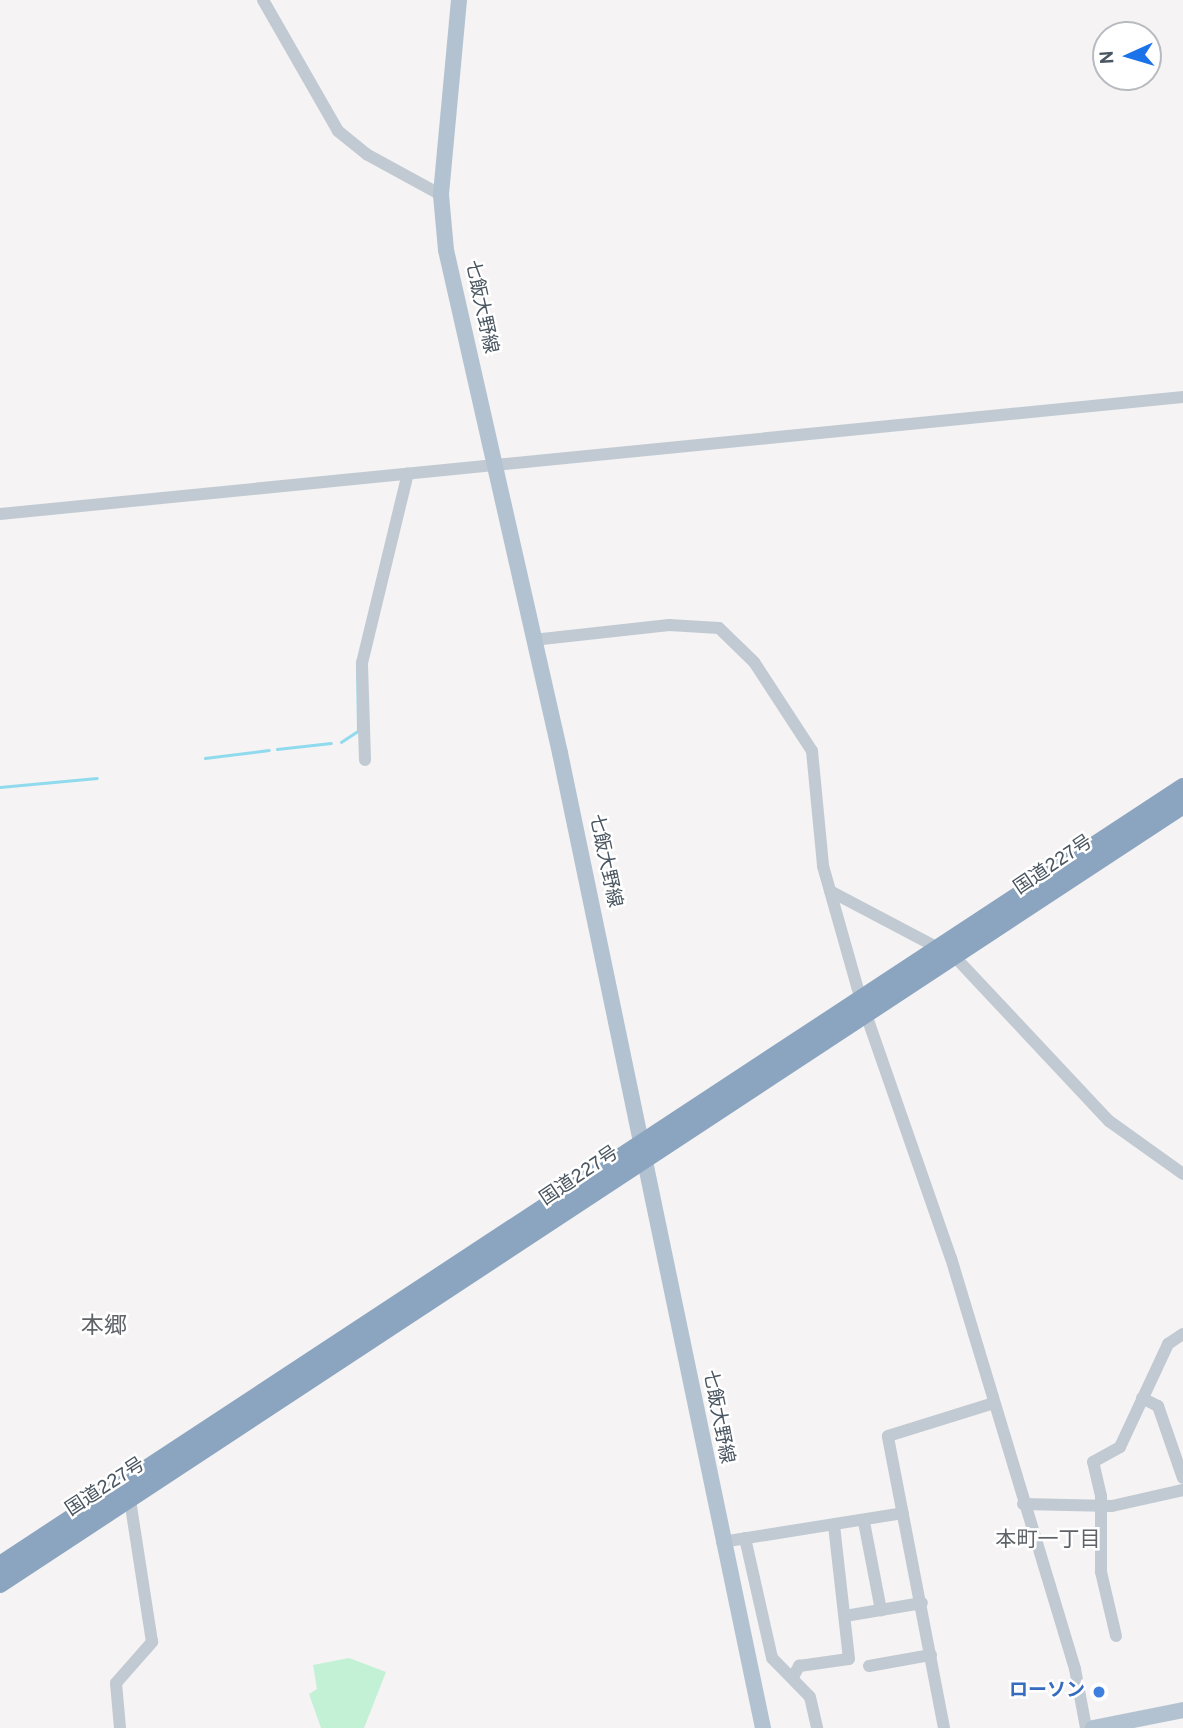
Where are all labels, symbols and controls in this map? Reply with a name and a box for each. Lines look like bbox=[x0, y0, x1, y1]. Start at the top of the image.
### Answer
north arrow bbox=[1092, 21, 1162, 91]
text: N bbox=[1096, 50, 1120, 65]
street label: 七飯大野線 bbox=[459, 258, 501, 356]
street label: 七飯大野線 bbox=[583, 812, 625, 910]
street label: 国道227号 bbox=[1010, 831, 1098, 901]
street label: 国道227号 bbox=[536, 1142, 624, 1212]
district label: 本郷 bbox=[81, 1314, 127, 1342]
street label: 七飯大野線 bbox=[697, 1368, 737, 1466]
street label: 国道227号 bbox=[62, 1454, 150, 1522]
district label: 本町一丁目 bbox=[996, 1528, 1100, 1554]
place label: ローソン bbox=[1009, 1681, 1085, 1703]
marker: ローソン bbox=[1091, 1684, 1107, 1700]

